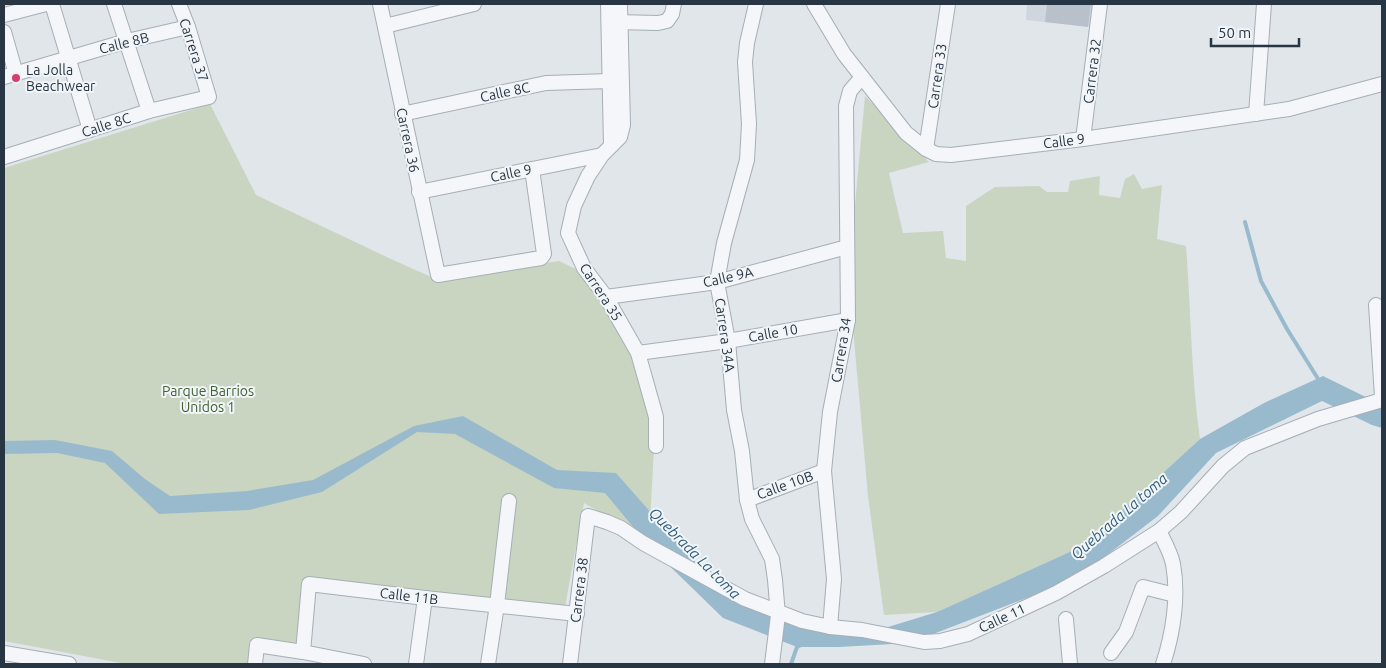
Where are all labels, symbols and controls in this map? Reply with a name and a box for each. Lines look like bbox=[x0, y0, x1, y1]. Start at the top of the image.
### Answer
scale bar bbox=[1211, 15, 1298, 47]
street label: Carrera 37 bbox=[176, 16, 212, 84]
text: 50 m bbox=[1218, 24, 1251, 41]
street label: Calle 8B bbox=[97, 29, 151, 57]
street label: Carrera 32 bbox=[1080, 37, 1104, 105]
street label: Carrera 33 bbox=[925, 42, 949, 110]
place label: La Jolla Beachwear bbox=[26, 62, 96, 94]
marker: La Jolla Beachwear bbox=[10, 72, 22, 84]
street label: Calle 8C bbox=[479, 79, 532, 105]
street label: Carrera 36 bbox=[393, 106, 423, 174]
street label: Calle 8C bbox=[79, 109, 133, 140]
street label: Calle 9 bbox=[1042, 131, 1086, 151]
street label: Calle 9 bbox=[489, 161, 533, 185]
street label: Carrera 35 bbox=[576, 260, 626, 324]
street label: Calle 9A bbox=[701, 263, 755, 291]
street label: Carrera 34A bbox=[712, 297, 738, 373]
street label: Carrera 34 bbox=[828, 316, 854, 384]
street label: Calle 10 bbox=[747, 321, 799, 345]
park label: Parque Barrios Unidos 1 bbox=[162, 383, 254, 415]
street label: Calle 10B bbox=[755, 467, 815, 503]
water label: Quebrada La toma bbox=[1067, 470, 1171, 563]
water label: Quebrada La toma bbox=[645, 504, 744, 603]
street label: Carrera 38 bbox=[567, 556, 591, 624]
street label: Calle 11B bbox=[379, 584, 439, 608]
street label: Calle 11 bbox=[976, 600, 1028, 636]

